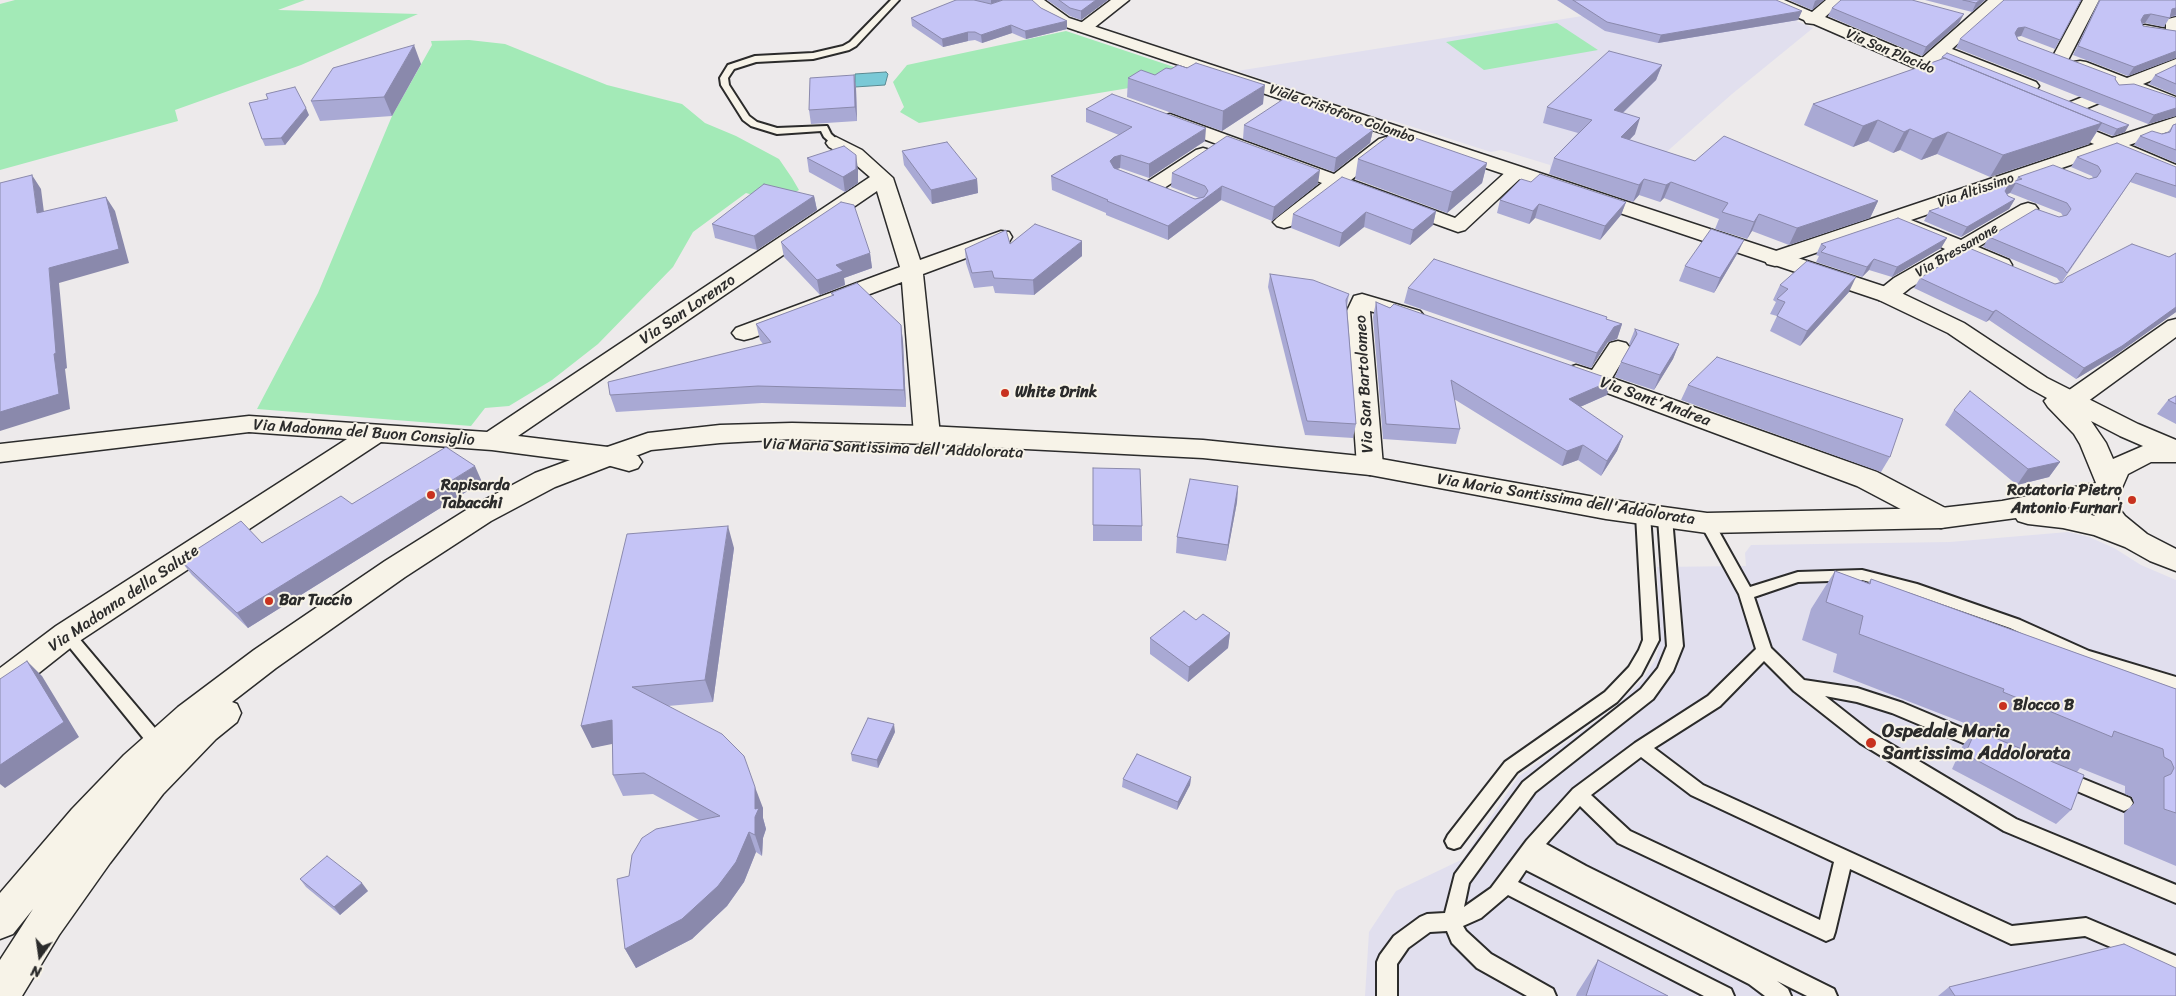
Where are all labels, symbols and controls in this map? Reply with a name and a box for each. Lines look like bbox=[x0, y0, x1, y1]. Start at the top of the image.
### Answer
street label: Via San Placido bbox=[1843, 26, 1937, 78]
street label: Viale Cristoforo Colombo bbox=[1267, 81, 1417, 147]
street label: Via Altissimo bbox=[1936, 170, 2016, 212]
street label: Via Bressanone bbox=[1913, 220, 2001, 282]
street label: Via San Lorenzo bbox=[636, 271, 740, 349]
street label: Via San Bartolomeo bbox=[1352, 315, 1378, 453]
street label: Via Sant'Andrea bbox=[1597, 373, 1713, 431]
place label: White Drink bbox=[1015, 383, 1097, 403]
marker: White Drink bbox=[999, 387, 1011, 399]
street label: Via Madonna del Buon Consiglio bbox=[253, 416, 475, 450]
street label: Via Maria Santissima dell'Addolorata bbox=[762, 435, 1024, 463]
street label: Via Maria Santissima dell'Addolorata bbox=[1436, 470, 1696, 530]
place label: Rapisarda Tabacchi bbox=[441, 476, 510, 514]
place label: Rotatoria Pietro Antonio Furnari bbox=[2007, 481, 2122, 519]
marker: Rapisarda Tabacchi bbox=[425, 489, 437, 501]
marker: Rotatoria Pietro Antonio Furnari bbox=[2126, 494, 2138, 506]
street label: Via Madonna della Salute bbox=[45, 542, 203, 656]
place label: Bar Tuccio bbox=[279, 591, 352, 611]
marker: Bar Tuccio bbox=[263, 595, 275, 607]
place label: Blocco B bbox=[2013, 696, 2074, 716]
marker: Blocco B bbox=[1997, 700, 2009, 712]
place label: Ospedale Maria Santissima Addolorata bbox=[1882, 721, 2070, 765]
marker: Ospedale Maria Santissima Addolorata bbox=[1864, 736, 1878, 750]
north arrow bbox=[15, 931, 65, 981]
text: N bbox=[29, 958, 44, 984]

